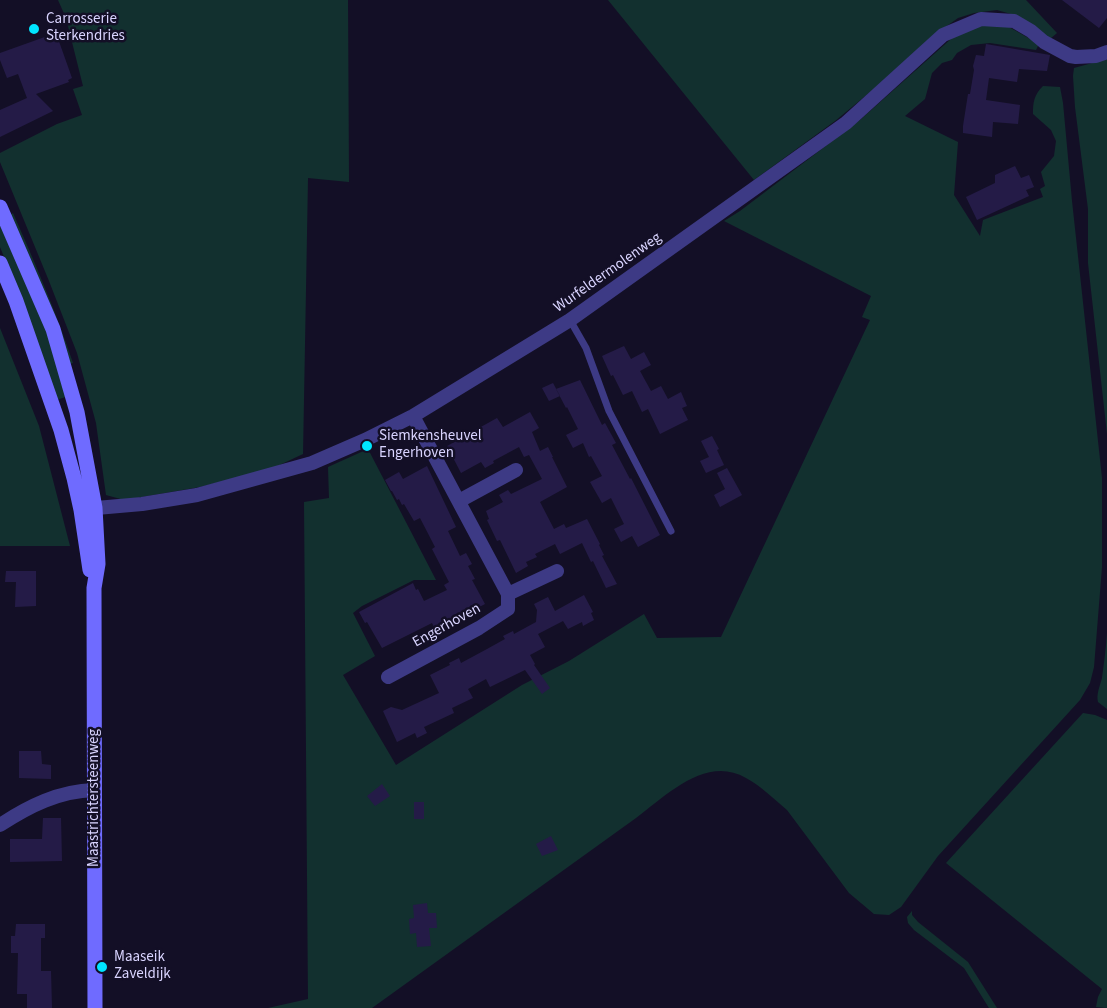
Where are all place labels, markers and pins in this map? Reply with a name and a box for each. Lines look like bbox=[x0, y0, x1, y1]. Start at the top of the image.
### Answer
place label: Carrosserie Sterkendries bbox=[46, 11, 125, 46]
marker: Carrosserie Sterkendries bbox=[27, 22, 41, 36]
place label: Siemkensheuvel Engerhoven bbox=[379, 428, 482, 463]
marker: Siemkensheuvel Engerhoven bbox=[360, 439, 374, 453]
place label: Maaseik Zaveldijk bbox=[114, 949, 171, 984]
marker: Maaseik Zaveldijk bbox=[95, 960, 109, 974]

